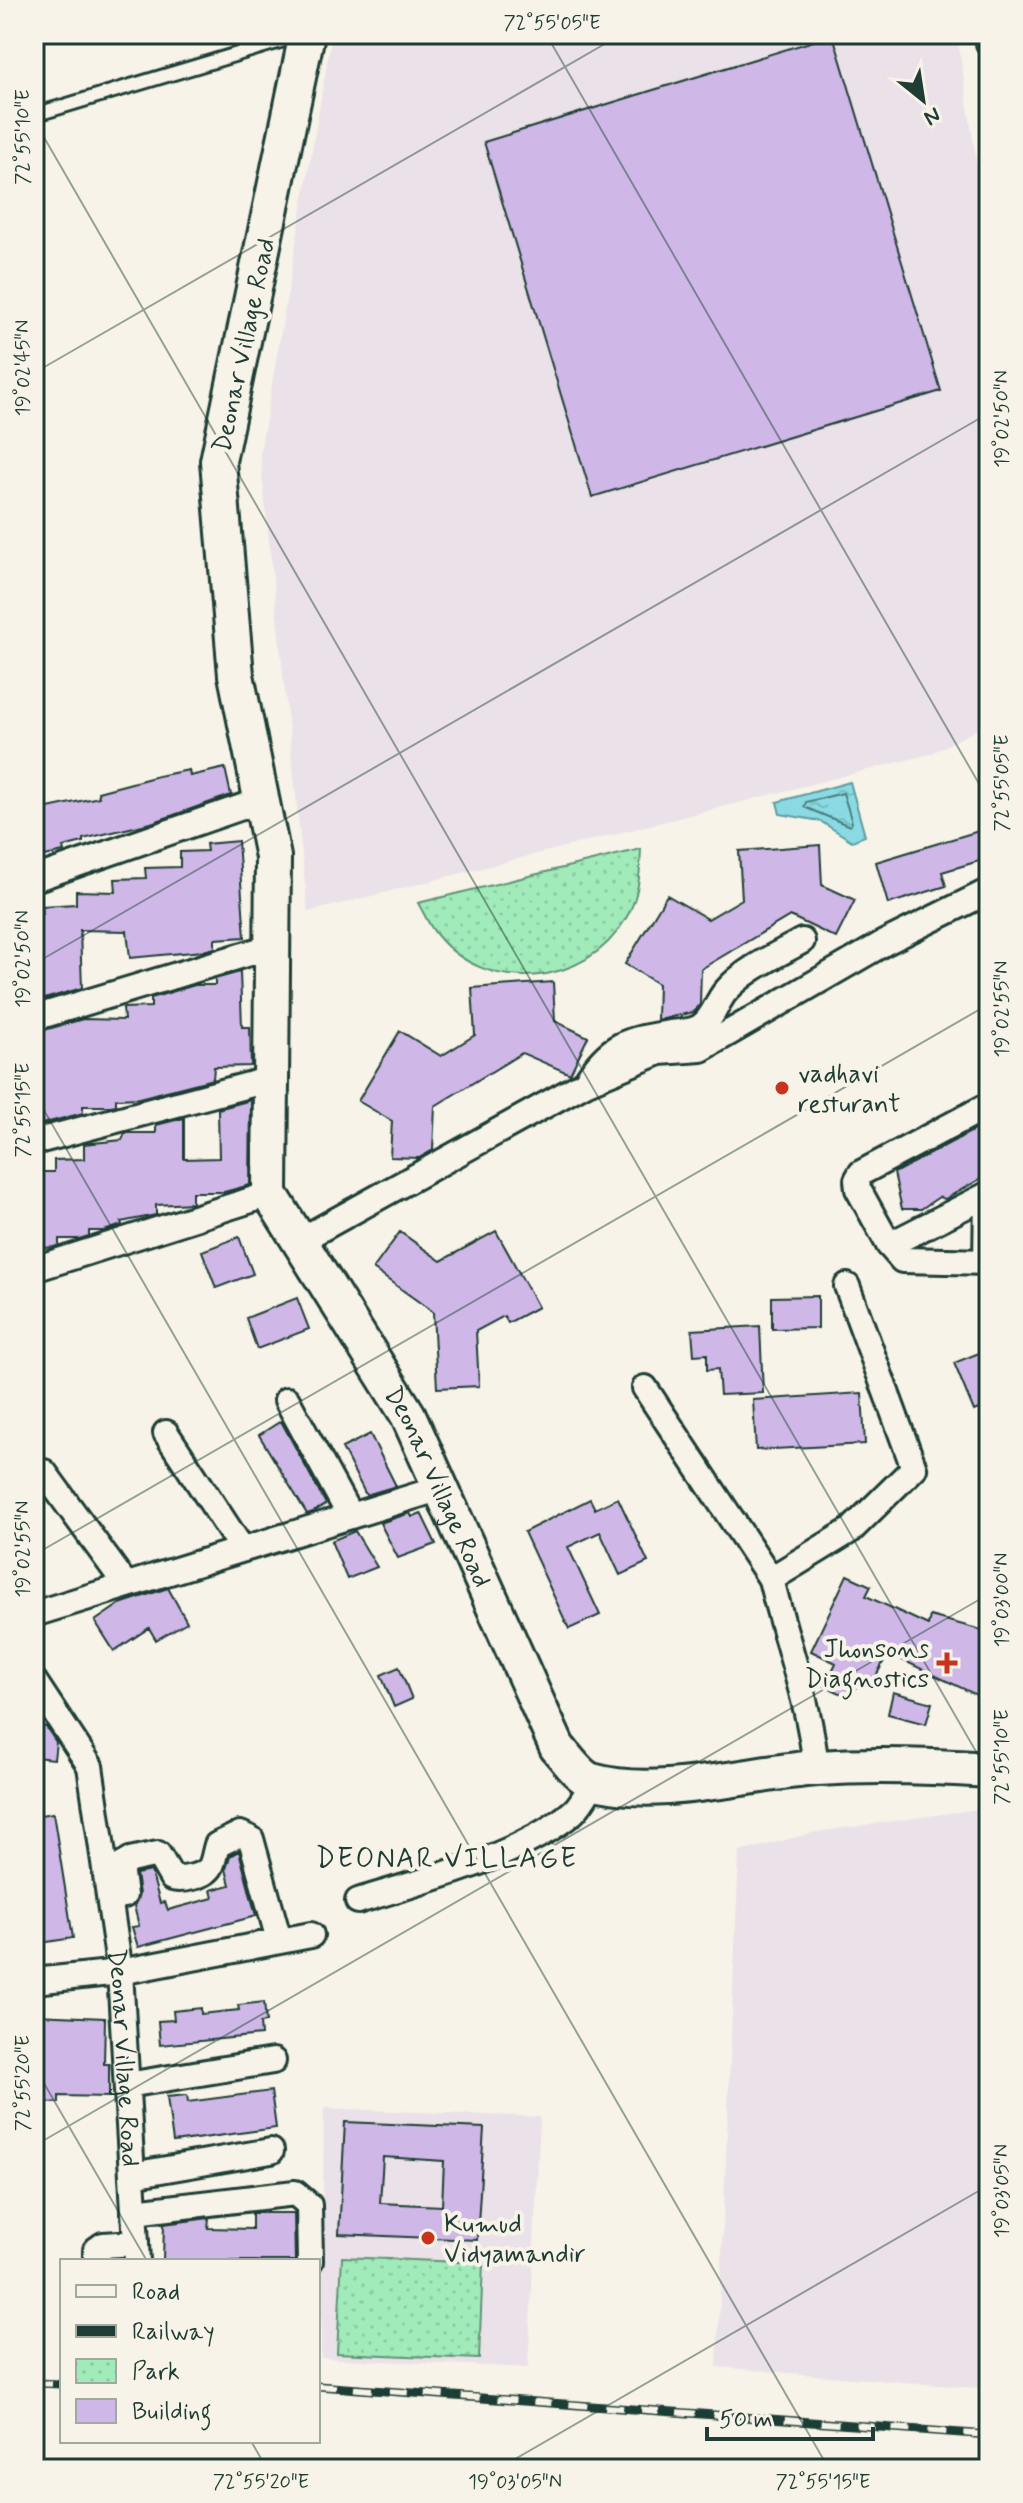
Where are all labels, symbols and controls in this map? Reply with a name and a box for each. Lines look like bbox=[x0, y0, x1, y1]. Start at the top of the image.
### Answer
text: 72°55'05"E bbox=[503, 10, 601, 37]
north arrow bbox=[883, 60, 963, 140]
text: 72°55'10"E bbox=[10, 89, 37, 185]
text: N bbox=[919, 100, 945, 131]
street label: Deonar Village Road bbox=[206, 235, 284, 456]
text: 19°02'45"N bbox=[10, 320, 37, 416]
text: 19°02'50"N bbox=[989, 370, 1016, 468]
text: 72°55'05"E bbox=[989, 734, 1016, 832]
text: 19°02'50"N bbox=[10, 910, 37, 1008]
text: 19°02'55"N bbox=[989, 961, 1016, 1057]
place label: vadhavi resturant bbox=[798, 1058, 901, 1122]
text: 72°55'15"E bbox=[10, 1063, 37, 1157]
marker: vadhavi resturant bbox=[773, 1079, 791, 1097]
street label: Deonar Village Road bbox=[375, 1380, 498, 1593]
text: 19°02'55"N bbox=[10, 1501, 37, 1597]
text: 19°03'00"N bbox=[989, 1553, 1016, 1647]
place label: Jhonsons Diagnostics bbox=[805, 1633, 929, 1700]
marker: Jhonsons Diagnostics bbox=[936, 1652, 958, 1674]
text: 72°55'10"E bbox=[989, 1709, 1016, 1805]
district label: DEONAR VILLAGE bbox=[316, 1841, 578, 1878]
street label: Deonar Village Road bbox=[98, 1947, 146, 2168]
text: 72°55'20"E bbox=[10, 2035, 37, 2131]
text: 19°03'05"N bbox=[989, 2144, 1016, 2238]
place label: Kumud Vidyamandir bbox=[444, 2208, 586, 2272]
marker: Kumud Vidyamandir bbox=[419, 2229, 437, 2247]
legend bbox=[60, 2259, 320, 2443]
text: Road bbox=[132, 2277, 180, 2308]
text: Railway bbox=[132, 2317, 215, 2348]
text: Park bbox=[132, 2357, 180, 2388]
scale bar bbox=[707, 2391, 873, 2441]
text: Building bbox=[132, 2397, 212, 2431]
text: 50 m bbox=[719, 2405, 773, 2436]
text: 72°55'20"E bbox=[213, 2469, 309, 2496]
text: 19°03'05"N bbox=[468, 2469, 562, 2496]
text: 72°55'15"E bbox=[776, 2469, 870, 2496]

